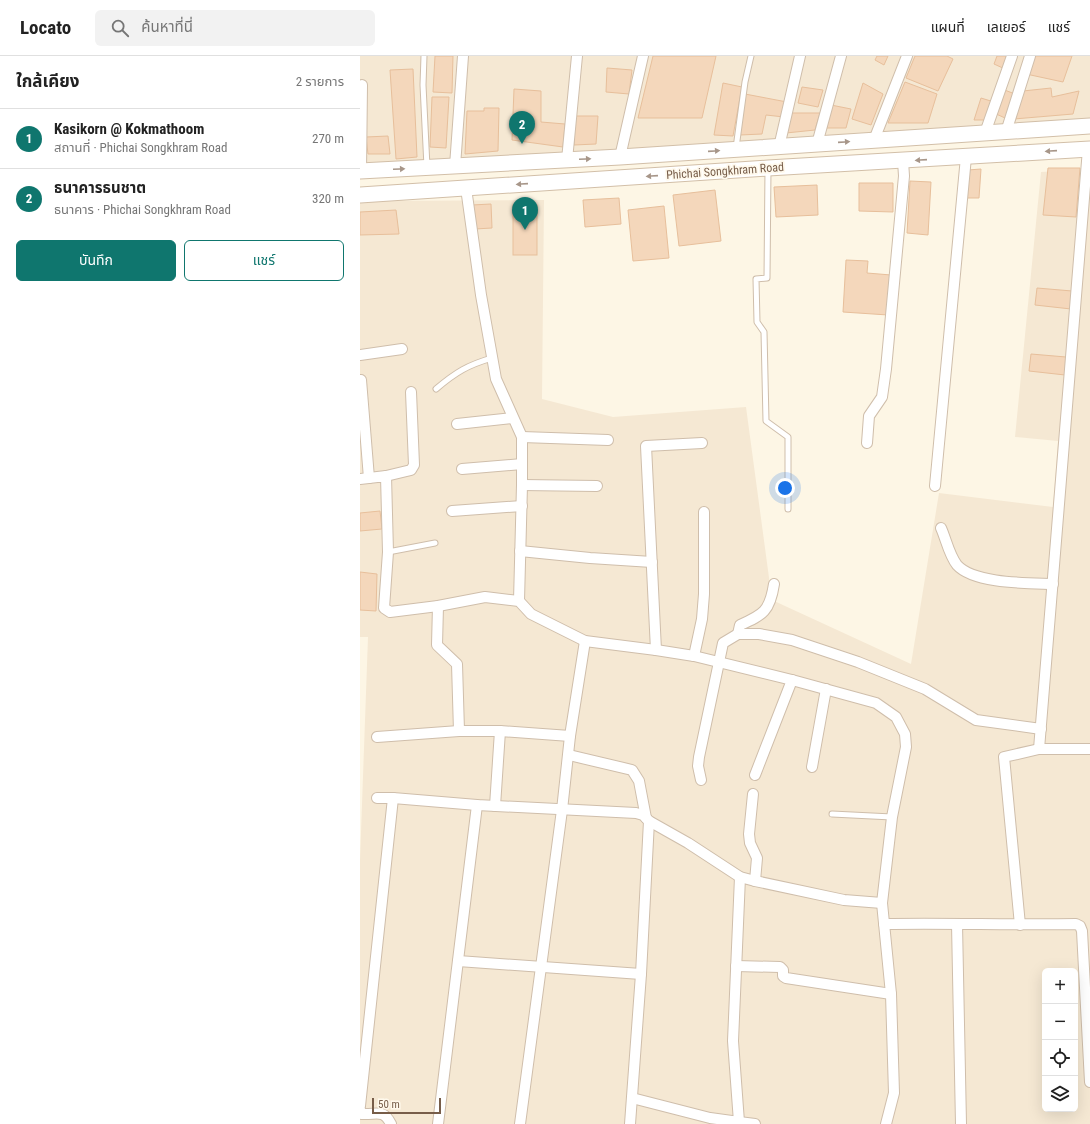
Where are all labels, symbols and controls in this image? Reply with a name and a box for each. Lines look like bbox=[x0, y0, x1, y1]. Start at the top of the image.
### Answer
search box bbox=[95, 10, 375, 46]
text: Locato bbox=[20, 16, 71, 39]
icon: search bbox=[109, 17, 131, 39]
text: ค้นหาที่นี่ bbox=[141, 18, 193, 36]
text: แผนที่ bbox=[931, 19, 965, 35]
text: เลเยอร์ bbox=[987, 19, 1026, 35]
text: แชร์ bbox=[1048, 19, 1070, 35]
text: ใกล้เคียง bbox=[16, 71, 79, 91]
text: 2 รายการ bbox=[296, 74, 344, 89]
pin: 2 bbox=[509, 111, 535, 144]
text: Kasikorn @ Kokmathoom bbox=[54, 120, 204, 138]
text: 1 bbox=[26, 131, 32, 146]
text: 270 m bbox=[312, 131, 344, 146]
one-way arrow bbox=[838, 139, 850, 146]
text: สถานที่ · Phichai Songkhram Road bbox=[54, 140, 227, 155]
one-way arrow bbox=[708, 147, 720, 154]
one-way arrow bbox=[1045, 148, 1057, 155]
one-way arrow bbox=[579, 155, 591, 162]
one-way arrow bbox=[915, 156, 927, 163]
street label: Phichai Songkhram Road bbox=[666, 160, 784, 182]
one-way arrow bbox=[393, 165, 405, 172]
one-way arrow bbox=[646, 172, 658, 179]
text: ธนาคารธนชาต bbox=[54, 179, 146, 197]
one-way arrow bbox=[516, 181, 528, 188]
text: 2 bbox=[26, 191, 32, 206]
text: 320 m bbox=[312, 191, 344, 206]
pin: 1 bbox=[512, 197, 538, 230]
text: ธนาคาร · Phichai Songkhram Road bbox=[54, 202, 231, 217]
button: บันทึก bbox=[16, 240, 176, 281]
button: แชร์ bbox=[184, 240, 344, 281]
your location bbox=[775, 478, 795, 498]
map controls bbox=[1042, 968, 1078, 1112]
button: + bbox=[1042, 968, 1078, 1004]
button: − bbox=[1042, 1004, 1078, 1040]
button: locate bbox=[1042, 1040, 1078, 1076]
button: layers bbox=[1042, 1076, 1078, 1112]
scale bar bbox=[372, 1096, 441, 1115]
text: 50 m bbox=[378, 1098, 400, 1111]

